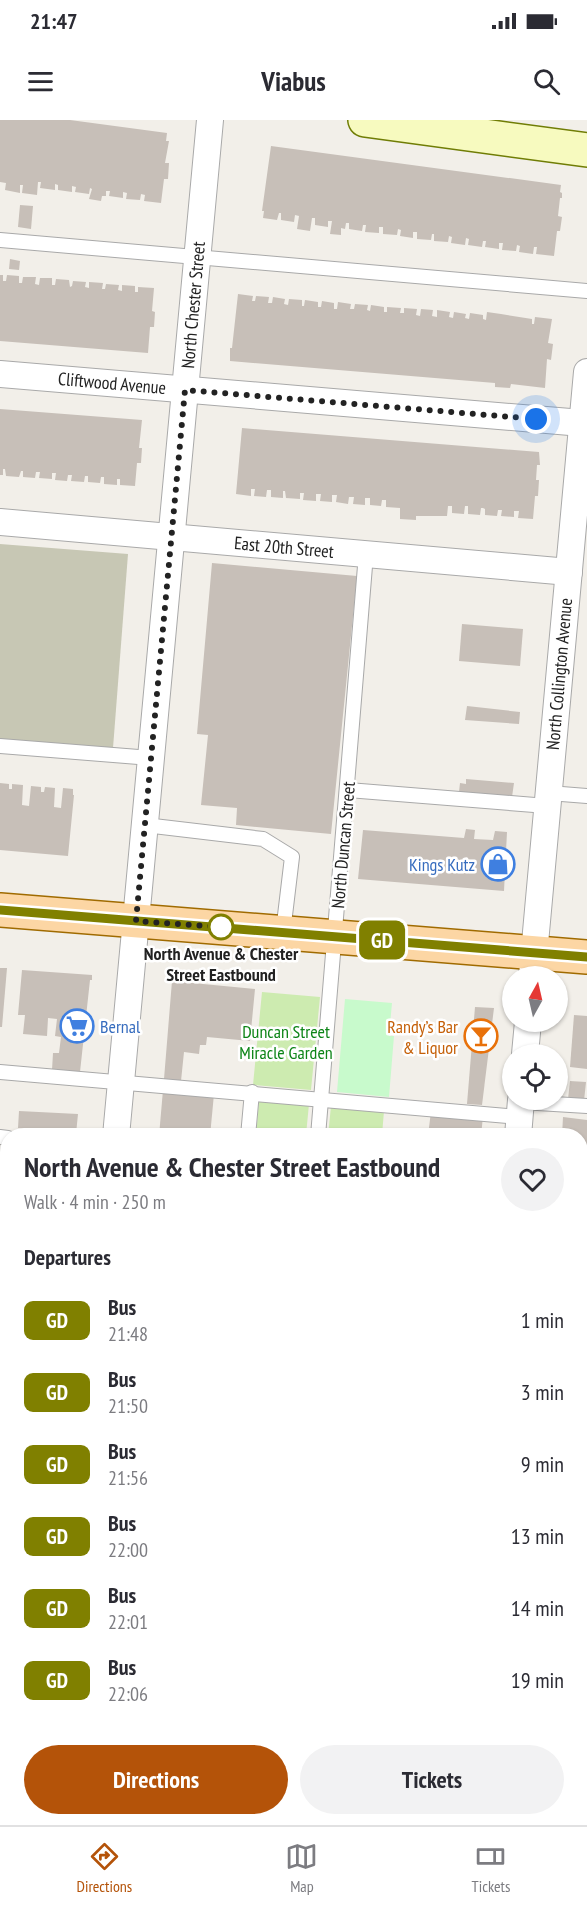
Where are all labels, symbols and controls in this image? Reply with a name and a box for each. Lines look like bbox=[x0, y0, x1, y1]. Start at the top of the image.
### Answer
text: 21:47 bbox=[30, 7, 78, 35]
text: Viabus bbox=[261, 64, 326, 98]
icon: menu bbox=[24, 65, 57, 98]
icon: search bbox=[530, 65, 563, 98]
street label: North Chester Street bbox=[176, 240, 210, 369]
street label: Cliftwood Avenue bbox=[57, 367, 167, 399]
your location bbox=[521, 404, 551, 434]
street label: East 20th Street bbox=[233, 531, 335, 563]
street label: North Collington Avenue bbox=[541, 597, 577, 751]
street label: North Duncan Street bbox=[326, 781, 360, 909]
shop icon: Kings Kutz bbox=[480, 846, 516, 882]
place label: Kings Kutz bbox=[409, 853, 475, 876]
marker: North Avenue & Chester Street Eastbound bbox=[208, 914, 234, 940]
line badge: GD bbox=[355, 920, 409, 960]
text: GD bbox=[371, 927, 393, 954]
place label: North Avenue & Chester Street Eastbound bbox=[144, 942, 299, 986]
north arrow bbox=[502, 966, 568, 1032]
map controls bbox=[502, 966, 568, 1110]
supermarket icon: Bernal bbox=[59, 1008, 95, 1044]
place label: Bernal bbox=[100, 1015, 141, 1038]
place label: Randy’s Bar & Liquor bbox=[387, 1015, 458, 1059]
bar icon: Randy’s Bar & Liquor bbox=[463, 1018, 499, 1054]
park label: Duncan Street Miracle Garden bbox=[239, 1020, 333, 1064]
button: locate bbox=[502, 1044, 568, 1110]
text: North Avenue & Chester Street Eastbound bbox=[24, 1148, 440, 1185]
button: heart bbox=[501, 1148, 564, 1211]
text: Walk · 4 min · 250 m bbox=[24, 1189, 166, 1215]
text: Departures bbox=[24, 1243, 111, 1271]
text: Bus bbox=[108, 1293, 136, 1321]
text: 1 min bbox=[521, 1306, 564, 1334]
text: GD bbox=[46, 1307, 68, 1334]
text: 21:48 bbox=[108, 1321, 148, 1347]
text: Bus bbox=[108, 1365, 136, 1393]
text: 3 min bbox=[521, 1378, 564, 1406]
text: GD bbox=[46, 1379, 68, 1406]
text: 21:50 bbox=[108, 1393, 148, 1419]
text: Bus bbox=[108, 1437, 136, 1465]
text: 9 min bbox=[521, 1450, 564, 1478]
text: GD bbox=[46, 1451, 68, 1478]
text: 21:56 bbox=[108, 1465, 148, 1491]
text: Bus bbox=[108, 1509, 136, 1537]
text: 13 min bbox=[511, 1522, 564, 1550]
text: GD bbox=[46, 1523, 68, 1550]
text: 22:00 bbox=[108, 1537, 148, 1563]
text: Bus bbox=[108, 1581, 136, 1609]
text: 14 min bbox=[511, 1594, 564, 1622]
text: GD bbox=[46, 1595, 68, 1622]
text: 22:01 bbox=[108, 1609, 148, 1635]
text: Bus bbox=[108, 1653, 136, 1681]
text: 19 min bbox=[511, 1666, 564, 1694]
text: GD bbox=[46, 1667, 68, 1694]
text: 22:06 bbox=[108, 1681, 148, 1707]
button: Directions bbox=[24, 1745, 288, 1814]
button: Tickets bbox=[300, 1745, 564, 1814]
tab: Directions bbox=[77, 1840, 132, 1896]
tab: Map bbox=[285, 1840, 318, 1896]
tab: Tickets bbox=[472, 1840, 510, 1896]

